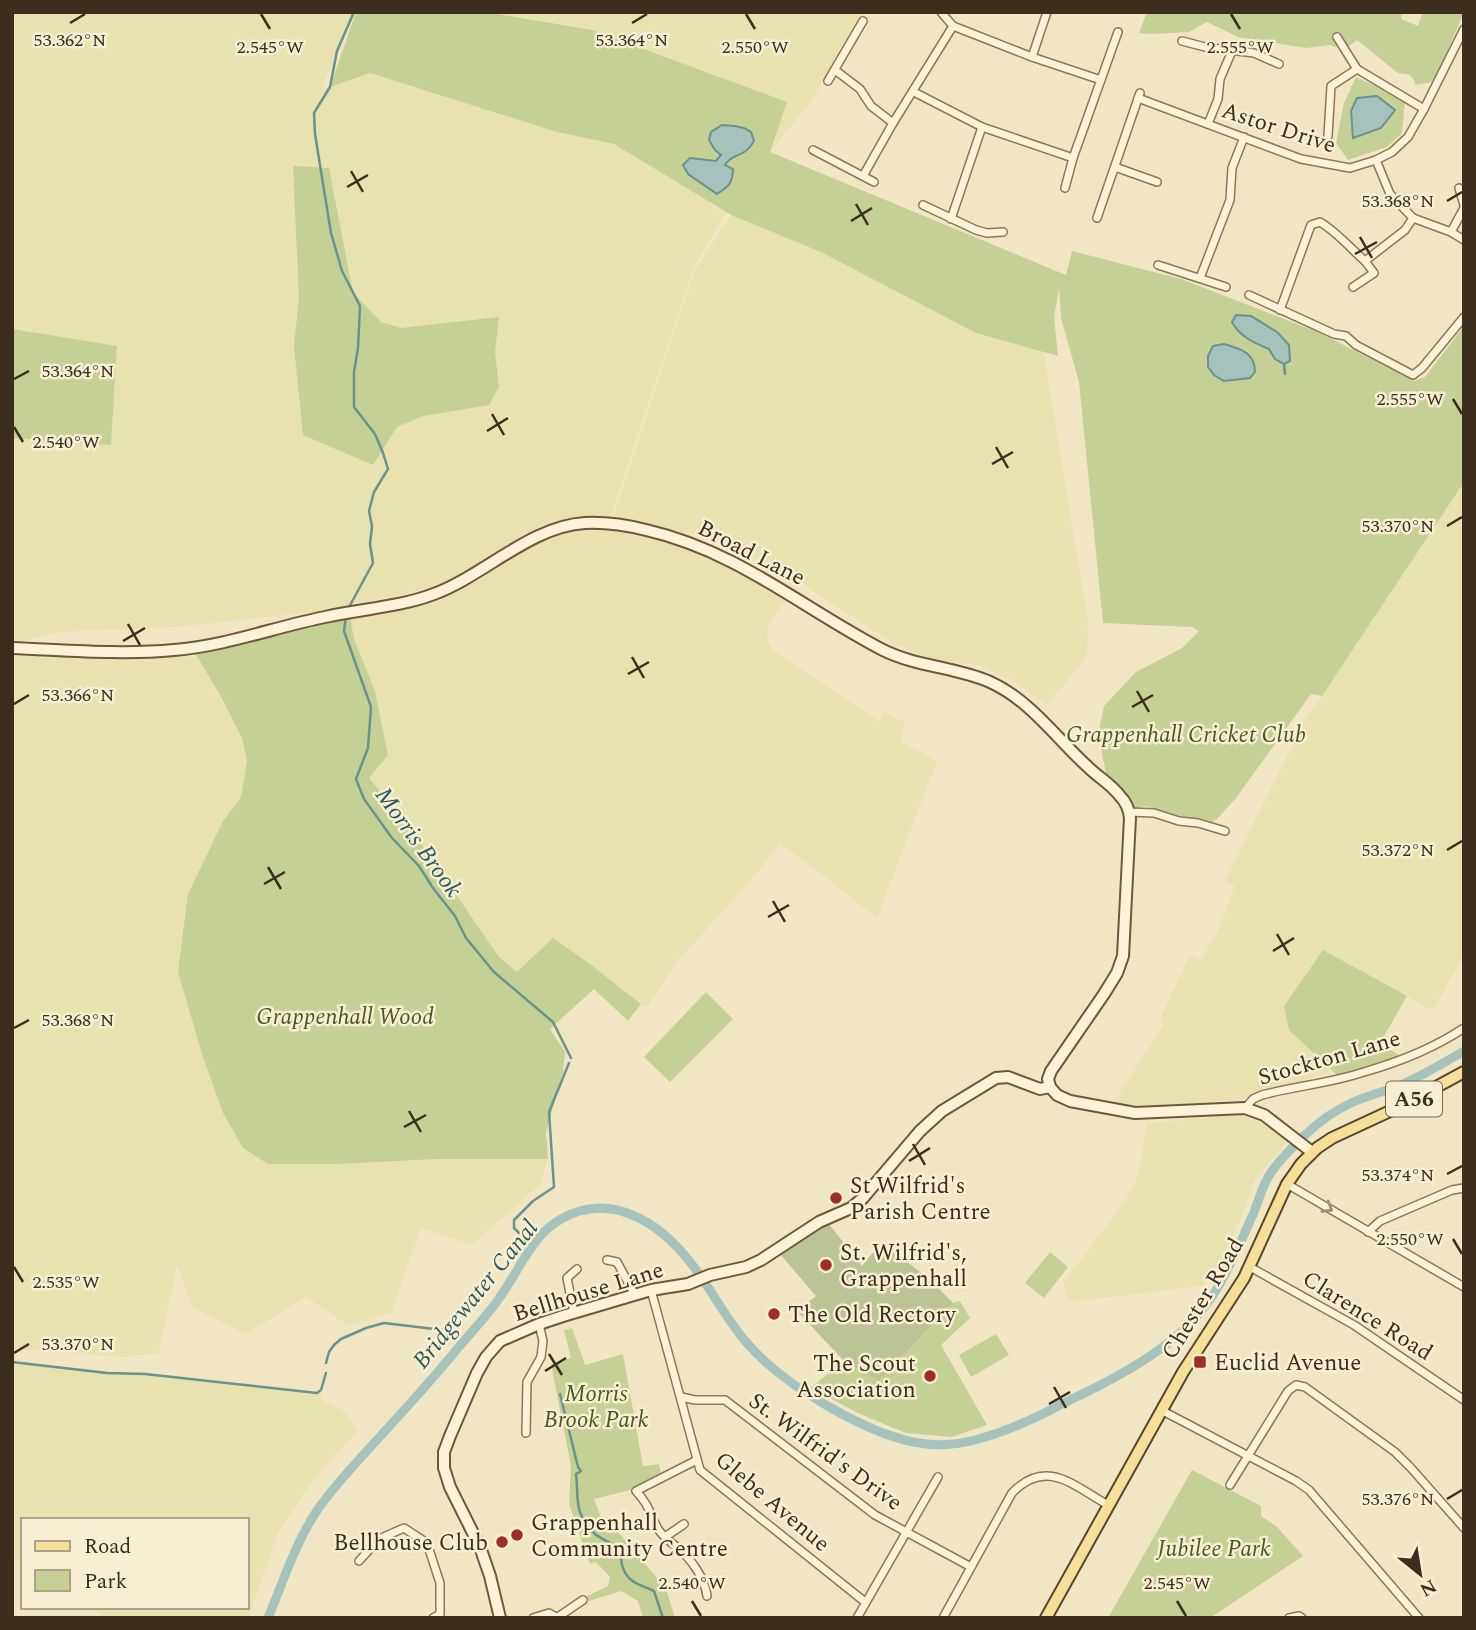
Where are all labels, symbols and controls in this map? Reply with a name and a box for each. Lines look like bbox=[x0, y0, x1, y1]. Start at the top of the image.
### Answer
text: 53.362°N bbox=[34, 27, 106, 54]
text: 53.364°N bbox=[596, 27, 668, 54]
text: 2.545°W bbox=[236, 34, 304, 61]
text: 2.550°W bbox=[721, 34, 789, 61]
text: 2.555°W bbox=[1206, 34, 1274, 61]
street label: Astor Drive bbox=[1217, 93, 1340, 163]
text: 53.368°N bbox=[1362, 188, 1434, 215]
text: 53.364°N bbox=[42, 358, 114, 385]
text: 2.555°W bbox=[1376, 386, 1444, 413]
text: 2.540°W bbox=[32, 429, 100, 456]
street label: Broad Lane bbox=[691, 511, 811, 595]
text: 53.370°N bbox=[1362, 513, 1434, 540]
text: 53.366°N bbox=[42, 682, 114, 709]
park label: Grappenhall Cricket Club bbox=[1066, 718, 1306, 753]
water label: Morris Brook bbox=[365, 780, 471, 906]
text: 53.372°N bbox=[1362, 837, 1434, 864]
park label: Grappenhall Wood bbox=[256, 1000, 434, 1035]
text: 53.368°N bbox=[42, 1007, 114, 1034]
street label: Stockton Lane bbox=[1254, 1021, 1405, 1095]
road number: A56 bbox=[1386, 1082, 1442, 1116]
text: 53.374°N bbox=[1362, 1162, 1434, 1189]
place label: St Wilfrid's Parish Centre bbox=[850, 1169, 991, 1230]
marker: St Wilfrid's Parish Centre bbox=[828, 1190, 844, 1206]
one-way arrow bbox=[1320, 1200, 1333, 1213]
water label: Bridgewater Canal bbox=[404, 1212, 547, 1377]
text: 2.550°W bbox=[1376, 1226, 1444, 1253]
street label: Chester Road bbox=[1153, 1231, 1254, 1366]
place label: St. Wilfrid's, Grappenhall bbox=[840, 1236, 967, 1297]
street label: Bellhouse Lane bbox=[509, 1253, 668, 1332]
marker: St. Wilfrid's, Grappenhall bbox=[818, 1257, 834, 1273]
street label: Clarence Road bbox=[1295, 1262, 1439, 1370]
text: 2.535°W bbox=[32, 1269, 100, 1296]
place label: The Old Rectory bbox=[788, 1298, 957, 1333]
marker: The Old Rectory bbox=[766, 1306, 782, 1322]
text: 53.370°N bbox=[42, 1331, 114, 1358]
place label: Euclid Avenue bbox=[1214, 1346, 1361, 1381]
place label: The Scout Association bbox=[796, 1347, 916, 1408]
marker: Euclid Avenue bbox=[1192, 1354, 1208, 1370]
marker: The Scout Association bbox=[922, 1368, 938, 1384]
park label: Morris Brook Park bbox=[544, 1377, 649, 1438]
street label: St. Wilfrid's Drive bbox=[741, 1384, 910, 1520]
street label: Glebe Avenue bbox=[707, 1443, 837, 1561]
text: 53.376°N bbox=[1362, 1486, 1434, 1513]
place label: Grappenhall Community Centre bbox=[531, 1506, 728, 1567]
legend bbox=[21, 1518, 248, 1609]
place label: Bellhouse Club bbox=[333, 1526, 488, 1561]
marker: Grappenhall Community Centre bbox=[509, 1527, 525, 1543]
text: Road bbox=[84, 1531, 131, 1563]
park label: Jubilee Park bbox=[1155, 1532, 1271, 1567]
marker: Bellhouse Club bbox=[494, 1534, 510, 1550]
north arrow bbox=[1385, 1539, 1455, 1609]
text: Park bbox=[84, 1566, 128, 1598]
text: 2.540°W bbox=[658, 1570, 726, 1597]
text: 2.545°W bbox=[1143, 1570, 1211, 1597]
text: N bbox=[1414, 1571, 1442, 1604]

